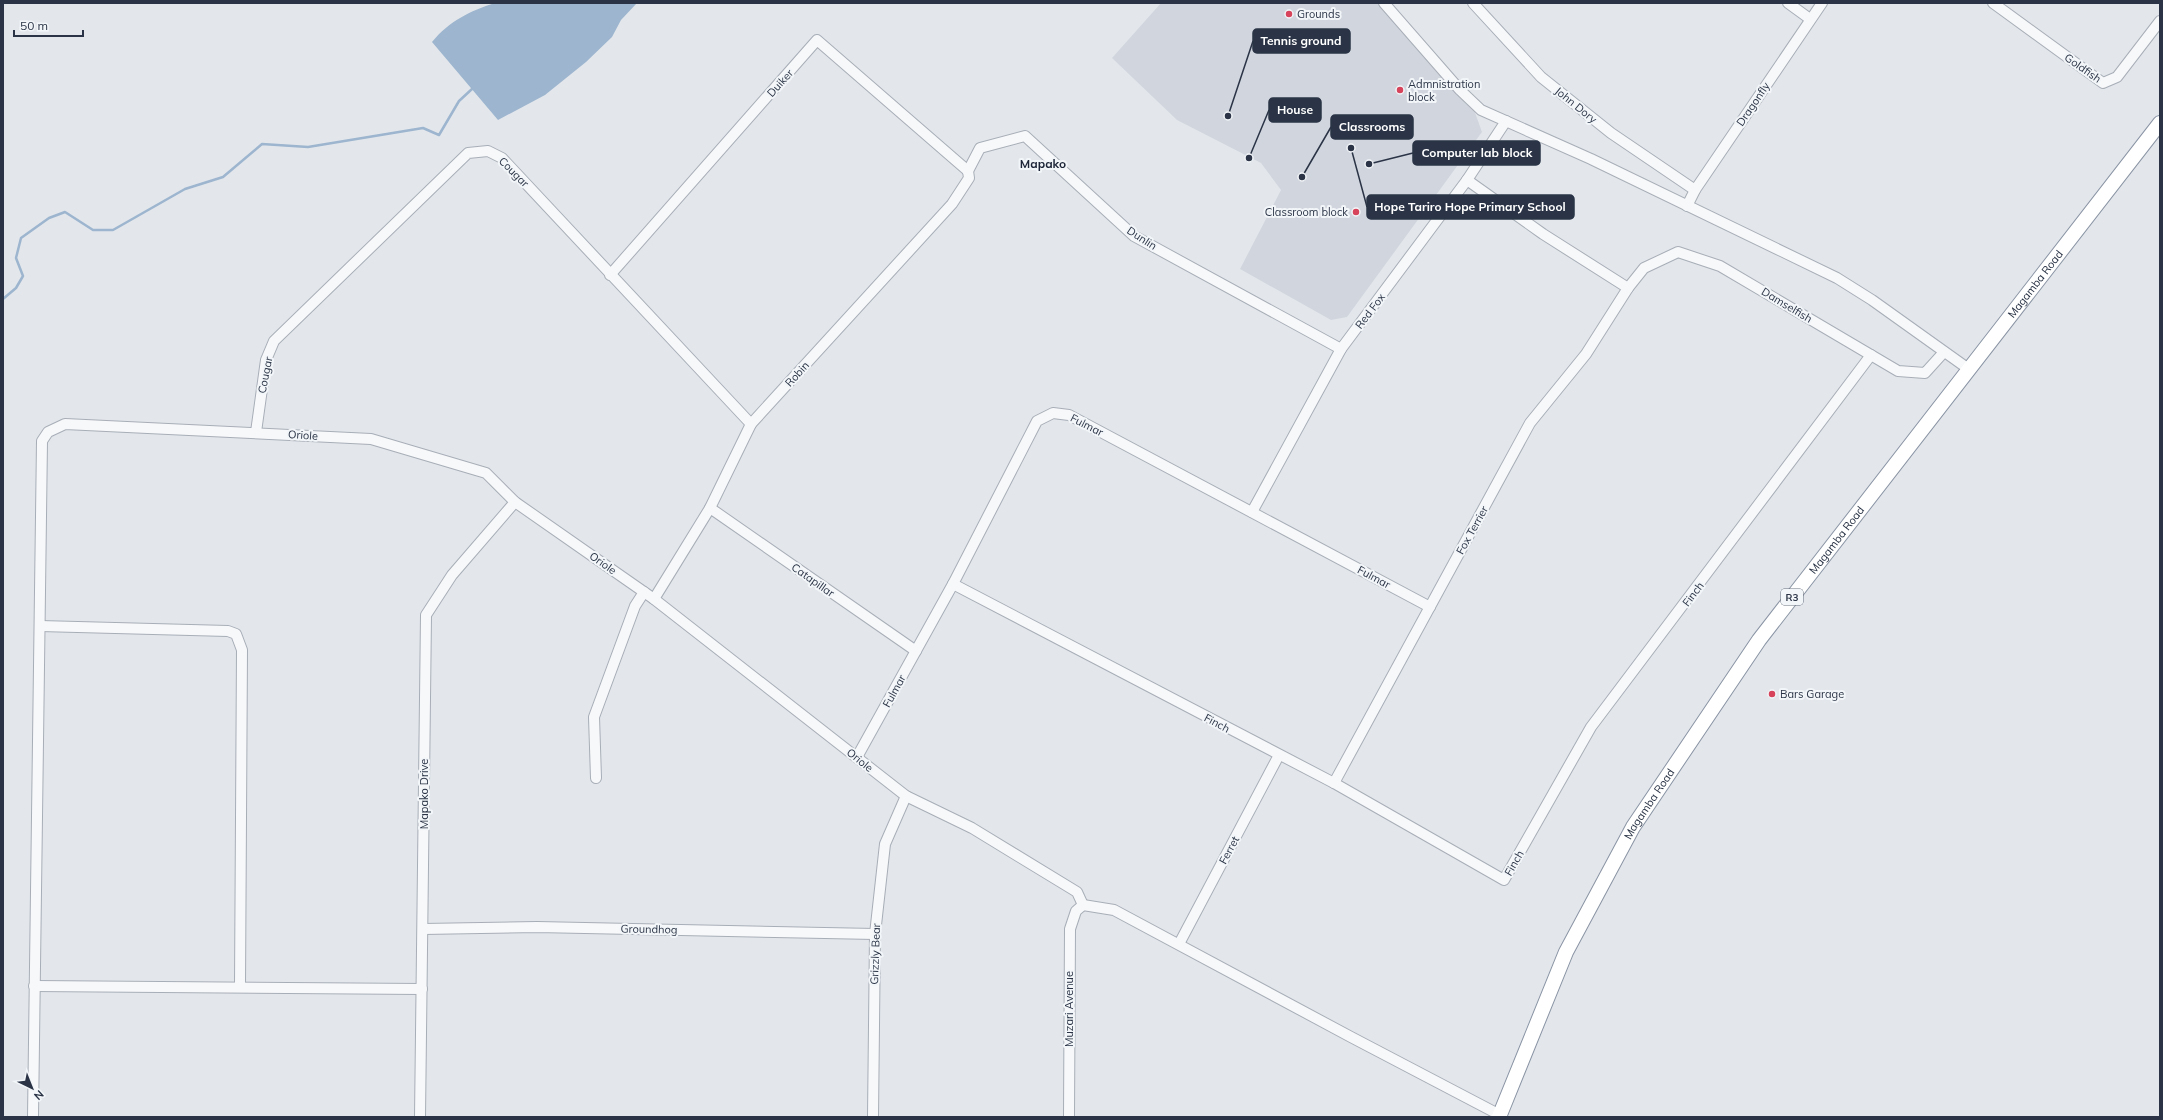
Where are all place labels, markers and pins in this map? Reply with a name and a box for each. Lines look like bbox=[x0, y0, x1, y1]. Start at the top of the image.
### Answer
place label: Grounds bbox=[1297, 7, 1340, 21]
marker: Grounds bbox=[1284, 9, 1294, 19]
callout: Tennis ground bbox=[1253, 29, 1350, 53]
place label: Admnistration block bbox=[1408, 77, 1480, 104]
marker: Admnistration block bbox=[1395, 85, 1405, 95]
callout: House bbox=[1269, 98, 1321, 122]
callout: Classrooms bbox=[1331, 115, 1413, 139]
callout: Computer lab block bbox=[1413, 141, 1540, 165]
callout: Hope Tariro Hope Primary School bbox=[1367, 195, 1574, 219]
place label: Classroom block bbox=[1265, 205, 1348, 219]
marker: Classroom block bbox=[1351, 207, 1361, 217]
place label: Bars Garage bbox=[1780, 687, 1844, 701]
marker: Bars Garage bbox=[1767, 689, 1777, 699]

